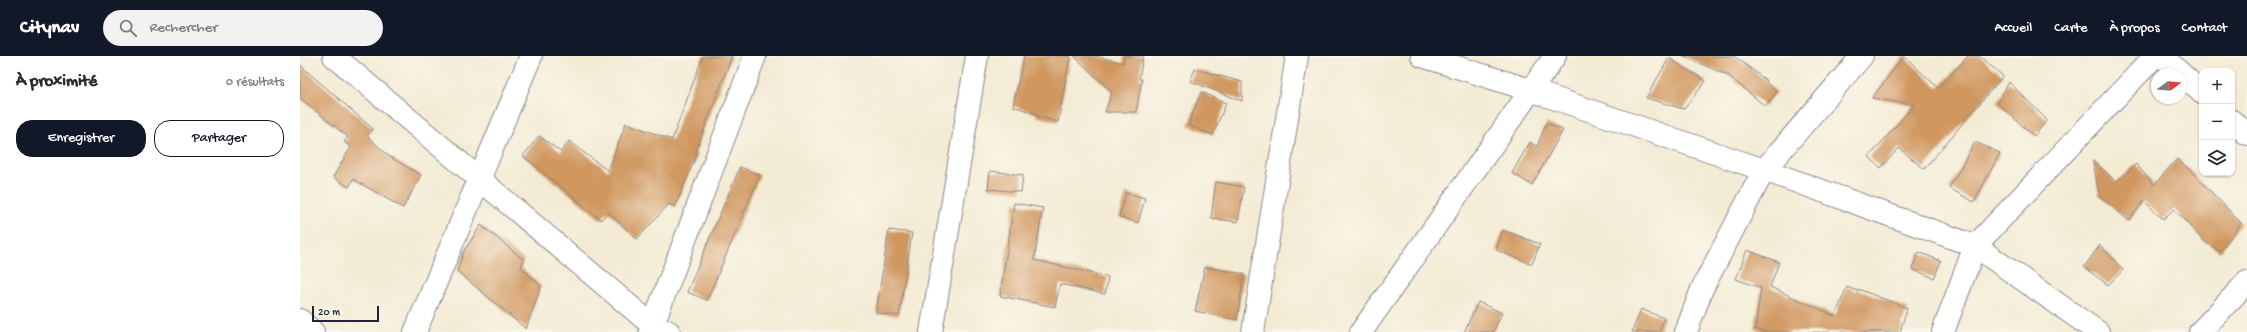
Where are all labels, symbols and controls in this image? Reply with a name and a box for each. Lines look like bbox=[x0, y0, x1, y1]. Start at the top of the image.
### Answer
search box bbox=[103, 10, 383, 46]
text: Citynav bbox=[20, 17, 79, 40]
icon: search bbox=[117, 17, 139, 39]
text: Rechercher bbox=[149, 19, 218, 37]
text: Accueil bbox=[1995, 20, 2032, 37]
text: Carte bbox=[2054, 20, 2088, 37]
text: À propos bbox=[2110, 20, 2160, 37]
text: Contact bbox=[2182, 20, 2227, 37]
north arrow bbox=[2151, 68, 2187, 104]
map controls bbox=[2199, 68, 2235, 176]
button: + bbox=[2199, 68, 2235, 104]
text: À proximité bbox=[16, 72, 97, 92]
text: 0 résultats bbox=[226, 75, 284, 90]
button: − bbox=[2199, 104, 2235, 140]
button: Enregistrer bbox=[16, 120, 146, 157]
button: Partager bbox=[154, 120, 284, 157]
button: layers bbox=[2199, 140, 2235, 176]
scale bar bbox=[312, 304, 379, 323]
text: 20 m bbox=[318, 307, 340, 319]

